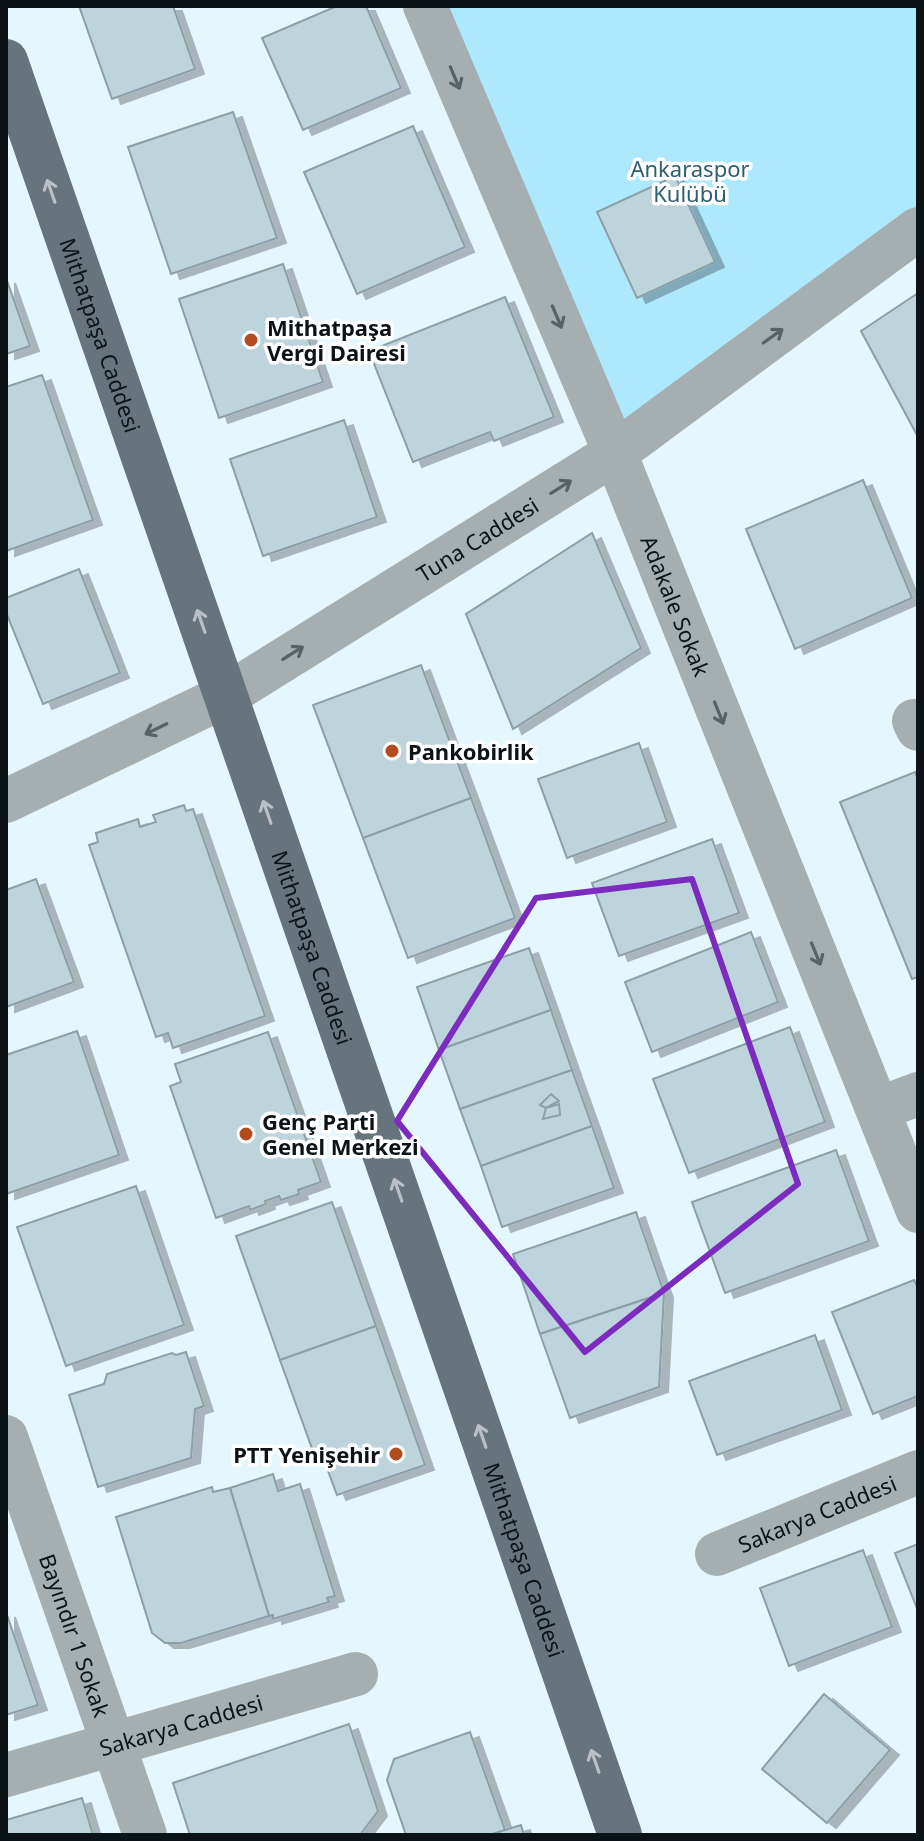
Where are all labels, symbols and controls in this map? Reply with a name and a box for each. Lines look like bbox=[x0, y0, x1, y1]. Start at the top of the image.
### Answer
one-way arrow bbox=[449, 65, 464, 90]
park label: Ankaraspor Kulübü bbox=[630, 153, 750, 208]
one-way arrow bbox=[43, 178, 58, 203]
street label: Mithatpaşa Caddesi bbox=[53, 234, 148, 436]
one-way arrow bbox=[551, 304, 566, 329]
place label: Mithatpaşa Vergi Dairesi bbox=[267, 312, 406, 367]
one-way arrow bbox=[762, 328, 783, 345]
marker: Mithatpaşa Vergi Dairesi bbox=[242, 331, 260, 349]
one-way arrow bbox=[549, 478, 572, 494]
street label: Tuna Caddesi bbox=[411, 490, 544, 588]
street label: Adakale Sokak bbox=[634, 531, 718, 681]
one-way arrow bbox=[193, 610, 207, 634]
one-way arrow bbox=[281, 645, 303, 662]
one-way arrow bbox=[713, 700, 727, 725]
one-way arrow bbox=[145, 721, 169, 737]
place label: Pankobirlik bbox=[408, 736, 534, 766]
marker: Pankobirlik bbox=[383, 742, 401, 760]
one-way arrow bbox=[259, 800, 274, 825]
street label: Mithatpaşa Caddesi bbox=[265, 846, 360, 1049]
one-way arrow bbox=[810, 941, 824, 966]
place label: Genç Parti Genel Merkezi bbox=[262, 1106, 418, 1161]
marker: Genç Parti Genel Merkezi bbox=[237, 1125, 255, 1143]
one-way arrow bbox=[389, 1178, 404, 1203]
one-way arrow bbox=[474, 1424, 489, 1449]
place label: PTT Yenişehir bbox=[233, 1439, 380, 1469]
marker: PTT Yenişehir bbox=[387, 1445, 405, 1463]
street label: Mithatpaşa Caddesi bbox=[477, 1458, 572, 1661]
street label: Sakarya Caddesi bbox=[733, 1467, 901, 1559]
street label: Bayındır 1 Sokak bbox=[33, 1550, 118, 1721]
street label: Sakarya Caddesi bbox=[96, 1687, 266, 1762]
one-way arrow bbox=[586, 1749, 601, 1774]

